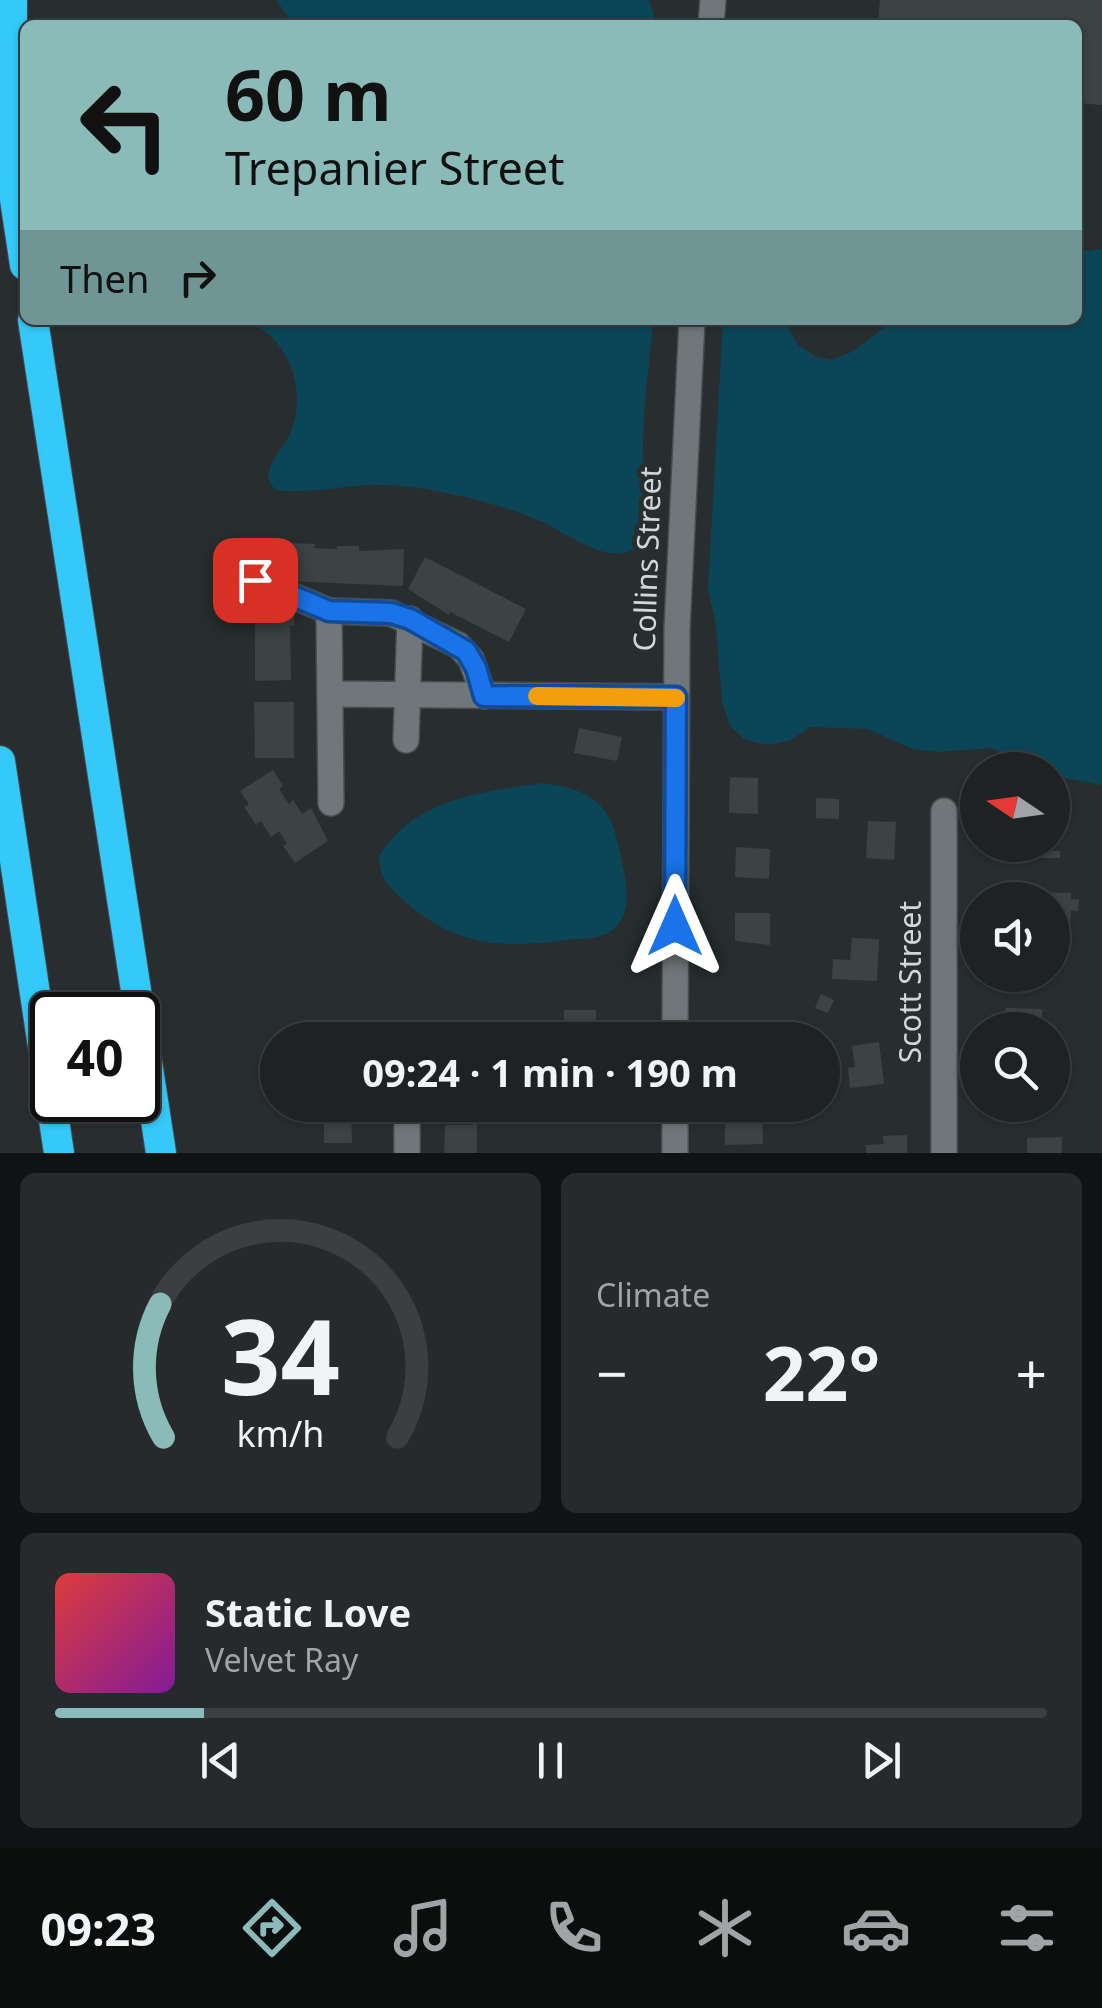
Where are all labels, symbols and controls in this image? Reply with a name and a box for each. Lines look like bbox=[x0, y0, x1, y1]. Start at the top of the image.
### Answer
text: 60 m bbox=[225, 46, 392, 142]
icon: left bbox=[60, 60, 190, 190]
text: Trepanier Street bbox=[225, 137, 564, 198]
icon: right bbox=[170, 250, 225, 305]
text: Then bbox=[60, 252, 150, 304]
street label: Collins Street bbox=[623, 466, 670, 652]
pin bbox=[213, 538, 298, 623]
icon: arrive bbox=[228, 553, 283, 608]
north arrow bbox=[960, 752, 1070, 862]
map controls bbox=[960, 752, 1070, 1122]
position arrow bbox=[623, 874, 727, 978]
button: sound bbox=[960, 882, 1070, 992]
street label: Scott Street bbox=[889, 901, 930, 1063]
speed limit sign: 40 bbox=[30, 992, 160, 1122]
button: search bbox=[960, 1012, 1070, 1122]
text: 09:24 · 1 min · 190 m bbox=[362, 1046, 738, 1098]
text: Climate bbox=[596, 1273, 710, 1316]
text: 34 bbox=[221, 1284, 340, 1425]
text: 22° bbox=[763, 1321, 880, 1423]
text: − bbox=[596, 1335, 627, 1410]
text: + bbox=[1016, 1335, 1047, 1410]
text: km/h bbox=[237, 1409, 324, 1457]
text: Static Love bbox=[205, 1586, 411, 1638]
text: Velvet Ray bbox=[205, 1638, 358, 1681]
icon: previous bbox=[193, 1733, 248, 1788]
icon: pause bbox=[523, 1733, 578, 1788]
icon: next bbox=[854, 1733, 909, 1788]
icon: directions bbox=[237, 1893, 307, 1963]
icon: music bbox=[388, 1893, 458, 1963]
icon: phone bbox=[539, 1893, 609, 1963]
icon: climate bbox=[690, 1893, 760, 1963]
icon: car bbox=[841, 1893, 911, 1963]
icon: filters bbox=[992, 1893, 1062, 1963]
text: 09:23 bbox=[40, 1898, 156, 1959]

